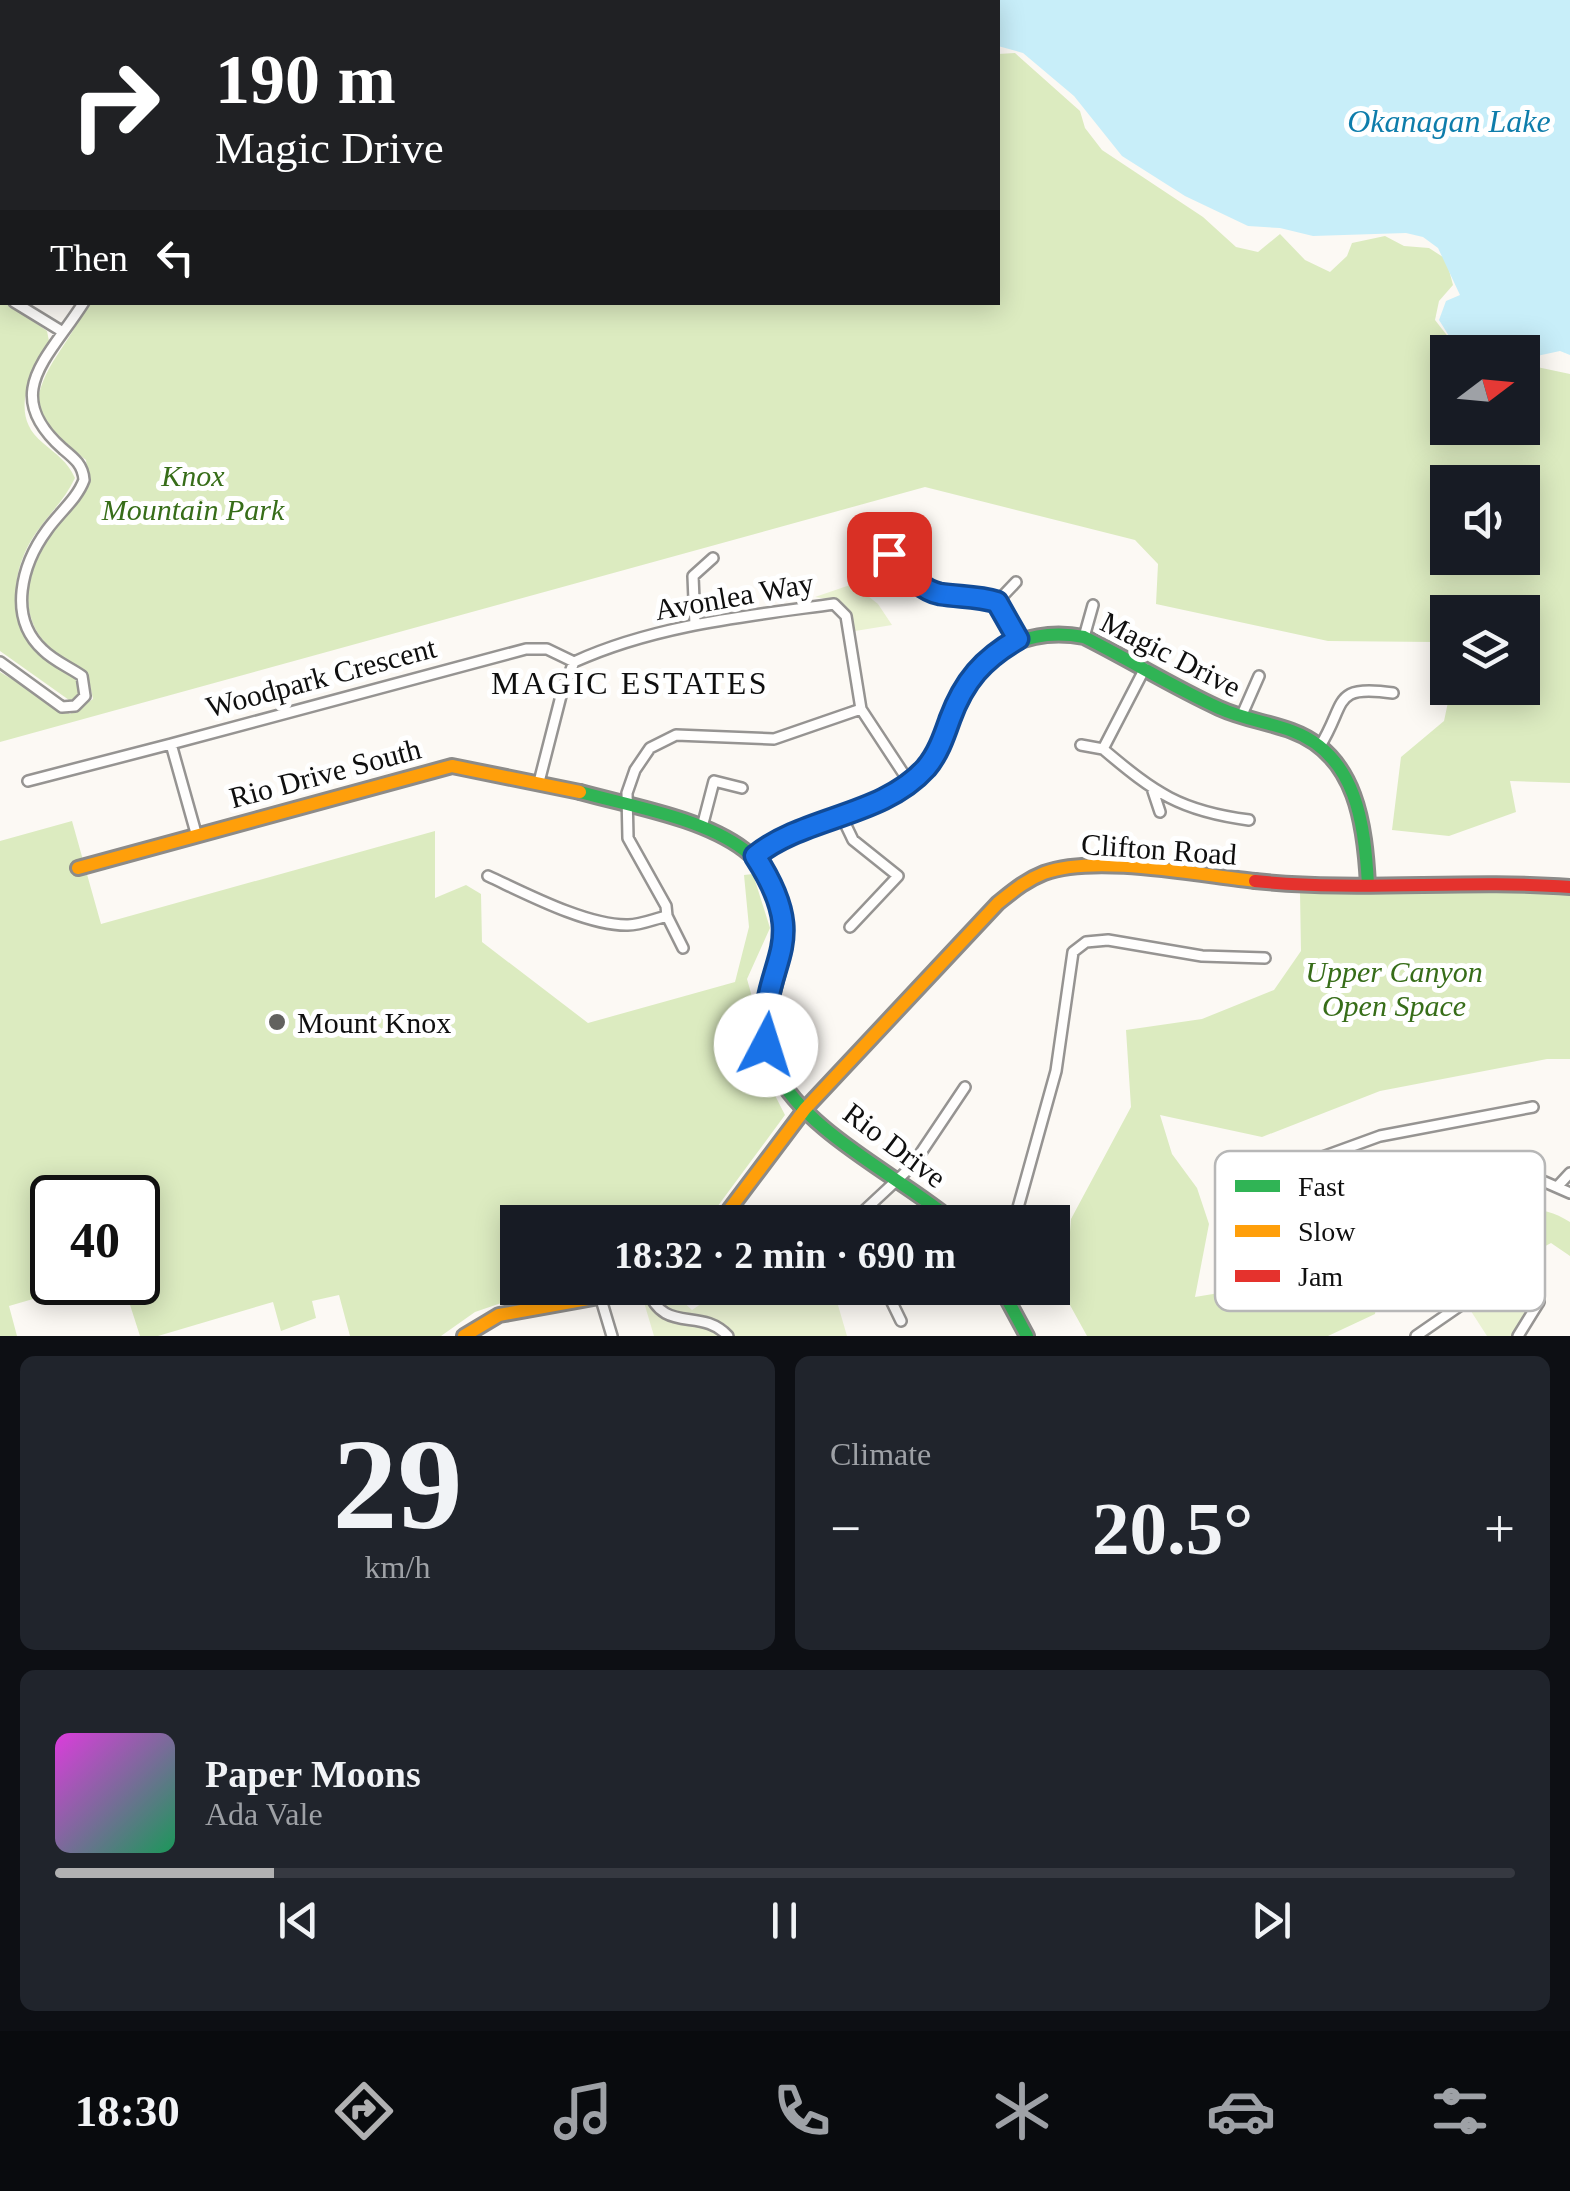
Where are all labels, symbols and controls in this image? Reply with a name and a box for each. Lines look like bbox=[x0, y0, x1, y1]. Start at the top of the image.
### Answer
icon: right bbox=[50, 40, 180, 170]
text: 190 m bbox=[215, 41, 396, 118]
water label: Okanagan Lake bbox=[1347, 103, 1551, 139]
text: Magic Drive bbox=[215, 123, 444, 173]
icon: left bbox=[148, 230, 203, 285]
text: Then bbox=[50, 237, 128, 279]
north arrow bbox=[1430, 335, 1540, 445]
map controls bbox=[1430, 335, 1540, 705]
park label: Knox Mountain Park bbox=[101, 459, 285, 526]
button: sound bbox=[1430, 465, 1540, 575]
pin bbox=[847, 512, 932, 597]
icon: arrive bbox=[862, 527, 917, 582]
street label: Avonlea Way bbox=[652, 566, 816, 626]
button: layers bbox=[1430, 595, 1540, 705]
street label: Magic Drive bbox=[1096, 605, 1246, 703]
street label: Woodpark Crescent bbox=[202, 630, 440, 724]
district label: MAGIC ESTATES bbox=[491, 665, 769, 701]
street label: Rio Drive South bbox=[226, 732, 424, 814]
street label: Clifton Road bbox=[1080, 827, 1238, 871]
park label: Upper Canyon Open Space bbox=[1305, 955, 1483, 1022]
position arrow bbox=[714, 993, 818, 1097]
place label: Mount Knox bbox=[297, 1006, 451, 1039]
marker: Mount Knox bbox=[266, 1011, 288, 1033]
street label: Rio Drive bbox=[837, 1096, 953, 1194]
legend bbox=[1215, 1151, 1545, 1311]
text: Fast bbox=[1298, 1171, 1345, 1202]
speed limit sign: 40 bbox=[30, 1175, 160, 1305]
text: Slow bbox=[1298, 1216, 1356, 1247]
text: 18:32 · 2 min · 690 m bbox=[614, 1234, 956, 1276]
text: Jam bbox=[1298, 1261, 1343, 1292]
text: 29 bbox=[333, 1412, 463, 1556]
text: Climate bbox=[830, 1436, 931, 1472]
text: 20.5° bbox=[1092, 1487, 1253, 1570]
text: − bbox=[830, 1498, 861, 1559]
text: + bbox=[1484, 1498, 1515, 1559]
text: km/h bbox=[365, 1549, 430, 1585]
text: Paper Moons bbox=[205, 1753, 421, 1795]
text: Ada Vale bbox=[205, 1796, 323, 1832]
icon: previous bbox=[271, 1893, 326, 1948]
icon: pause bbox=[757, 1893, 812, 1948]
icon: next bbox=[1244, 1893, 1299, 1948]
icon: directions bbox=[329, 2076, 399, 2146]
icon: music bbox=[548, 2076, 618, 2146]
icon: phone bbox=[767, 2076, 837, 2146]
icon: climate bbox=[987, 2076, 1057, 2146]
icon: car bbox=[1206, 2076, 1276, 2146]
icon: filters bbox=[1425, 2076, 1495, 2146]
text: 18:30 bbox=[75, 2086, 180, 2136]

